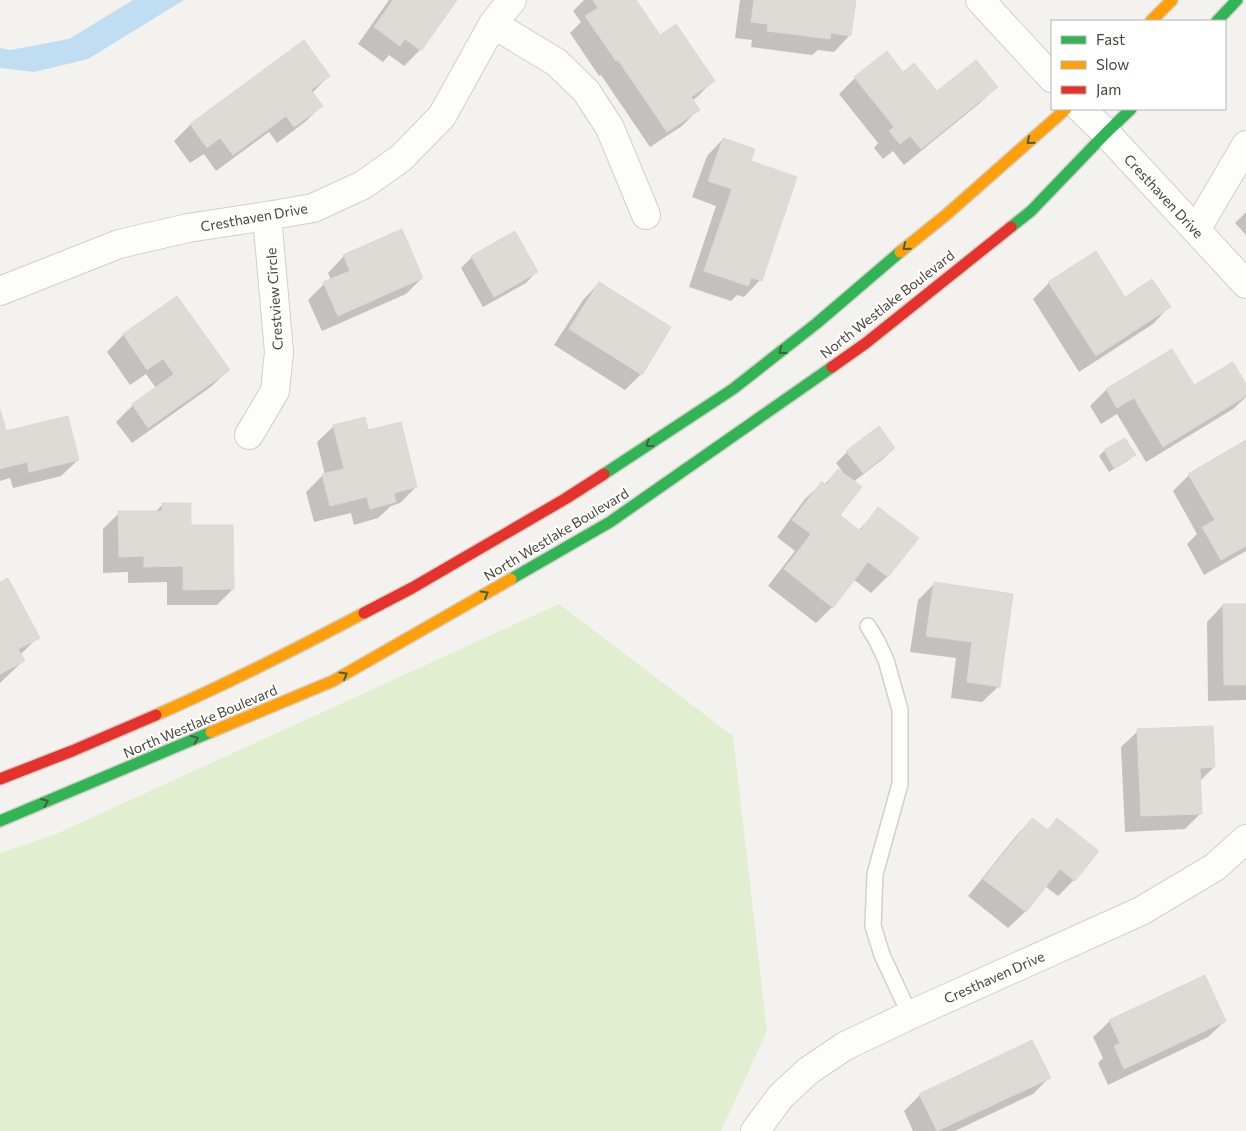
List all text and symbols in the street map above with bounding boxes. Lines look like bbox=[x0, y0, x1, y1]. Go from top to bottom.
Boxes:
legend bbox=[1051, 20, 1226, 110]
text: Fast bbox=[1096, 30, 1125, 48]
text: Slow bbox=[1096, 55, 1129, 73]
text: Jam bbox=[1096, 80, 1121, 98]
one-way arrow bbox=[1026, 135, 1035, 144]
street label: Cresthaven Drive bbox=[1121, 151, 1207, 241]
street label: Cresthaven Drive bbox=[199, 199, 309, 235]
one-way arrow bbox=[903, 241, 912, 250]
street label: North Westlake Boulevard bbox=[816, 246, 958, 362]
street label: Crestview Circle bbox=[262, 247, 286, 351]
one-way arrow bbox=[779, 345, 788, 353]
one-way arrow bbox=[645, 438, 654, 447]
street label: North Westlake Boulevard bbox=[481, 484, 631, 584]
one-way arrow bbox=[479, 590, 488, 600]
one-way arrow bbox=[338, 671, 347, 681]
street label: North Westlake Boulevard bbox=[120, 681, 280, 761]
one-way arrow bbox=[190, 735, 199, 746]
one-way arrow bbox=[40, 798, 49, 809]
street label: Cresthaven Drive bbox=[941, 947, 1047, 1007]

